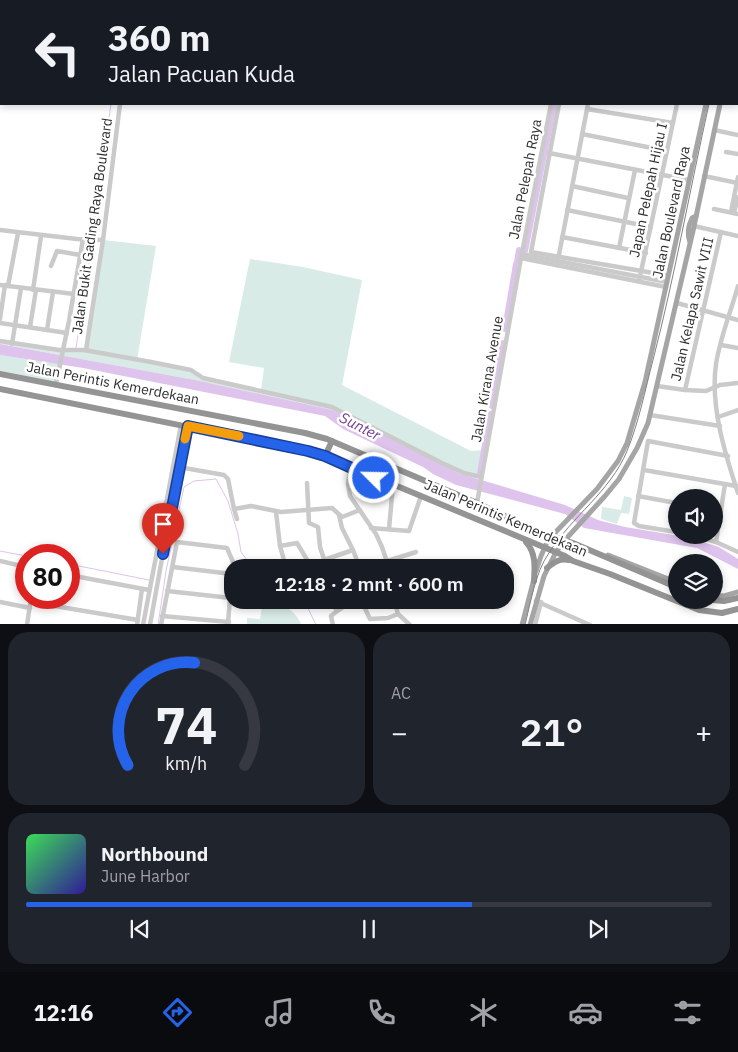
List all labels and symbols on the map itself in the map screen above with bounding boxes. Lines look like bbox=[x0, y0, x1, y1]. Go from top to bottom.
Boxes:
street label: Jalan Bukit Gading Raya Boulevard bbox=[68, 117, 116, 335]
street label: Jalan Pelepah Raya bbox=[505, 117, 546, 241]
street label: Japan Pelepah Hijau I bbox=[625, 121, 671, 259]
street label: Jalan Boulevard Raya bbox=[648, 144, 694, 280]
street label: Jalan Kelapa Sawit VIII bbox=[667, 235, 717, 383]
street label: Jalan Kirana Avenue bbox=[467, 314, 507, 443]
street label: Jalan Perintis Kemerdekaan bbox=[25, 357, 201, 409]
water label: Sunter bbox=[336, 408, 384, 445]
position arrow bbox=[347, 451, 399, 503]
street label: Jalan Perintis Kemerdekaan bbox=[422, 475, 590, 561]
pin bbox=[142, 503, 184, 554]
speed limit sign: 80 bbox=[15, 544, 80, 609]

